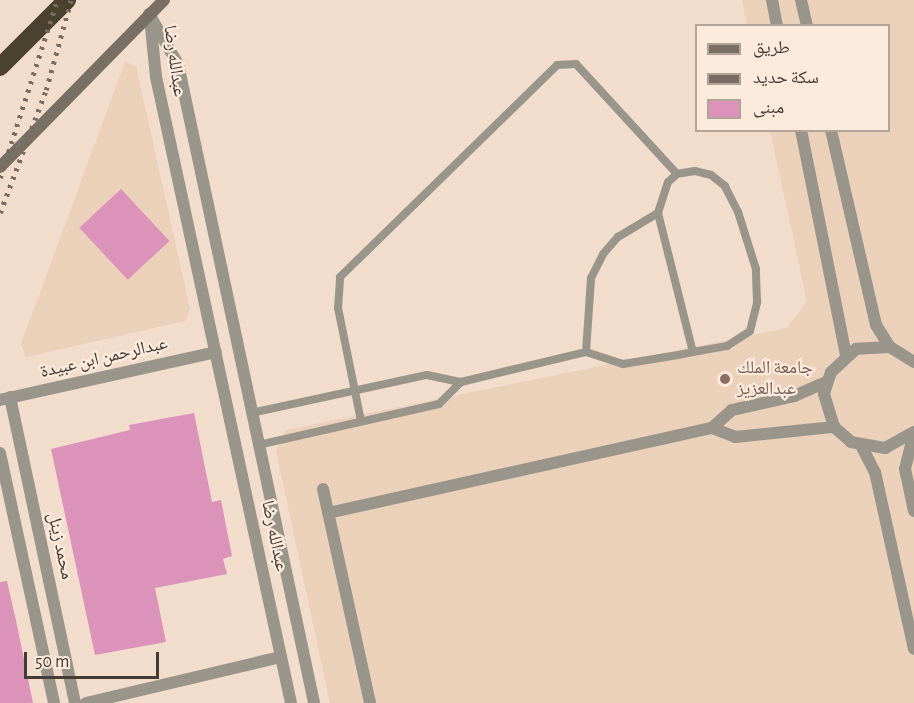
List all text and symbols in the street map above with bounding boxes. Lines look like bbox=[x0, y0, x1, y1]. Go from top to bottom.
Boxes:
street label: عبدالله رضا bbox=[158, 24, 190, 98]
legend bbox=[695, 24, 890, 132]
text: طريق bbox=[753, 39, 790, 57]
text: سكة حديد bbox=[753, 69, 819, 87]
text: مبنى bbox=[753, 99, 784, 117]
street label: عبدالرحمن ابن عبيدة bbox=[38, 333, 170, 383]
place label: جامعة الملك عبدالعزيز bbox=[737, 358, 813, 400]
marker: جامعة الملك عبدالعزيز bbox=[718, 372, 732, 386]
street label: عبدالله رضا bbox=[256, 498, 292, 574]
street label: محمد زينل bbox=[42, 510, 78, 582]
scale bar bbox=[27, 640, 162, 678]
text: 50 m bbox=[35, 653, 69, 671]

